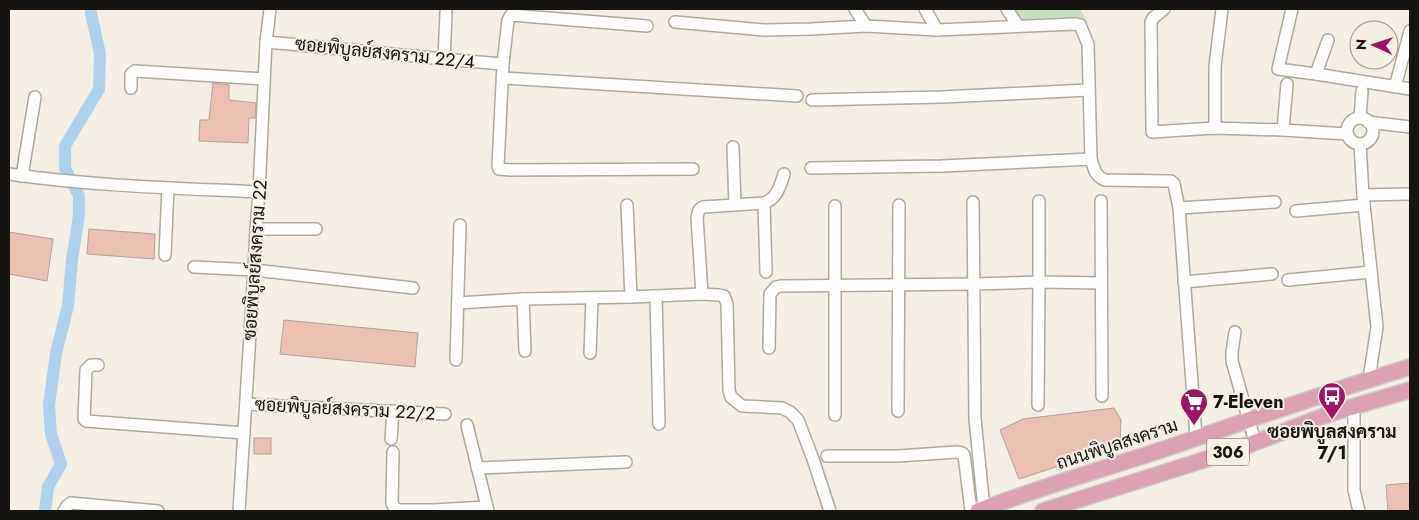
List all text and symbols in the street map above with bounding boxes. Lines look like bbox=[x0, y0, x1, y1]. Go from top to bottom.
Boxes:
north arrow bbox=[1349, 20, 1399, 70]
street label: ซอยพิบูลย์สงคราม 22/4 bbox=[294, 31, 476, 75]
text: N bbox=[1351, 38, 1371, 50]
street label: ซอยพิบูลย์สงคราม 22 bbox=[236, 179, 274, 341]
bus stop icon: ซอยพิบูลสงคราม 7/1 bbox=[1317, 381, 1347, 420]
supermarket icon: 7-Eleven bbox=[1179, 387, 1209, 426]
place label: 7-Eleven bbox=[1213, 389, 1284, 415]
street label: ซอยพิบูลย์สงคราม 22/2 bbox=[254, 391, 436, 427]
street label: ถนนพิบูลสงคราม bbox=[1053, 412, 1181, 476]
place label: ซอยพิบูลสงคราม 7/1 bbox=[1267, 419, 1397, 466]
road number: 306 bbox=[1207, 438, 1249, 466]

